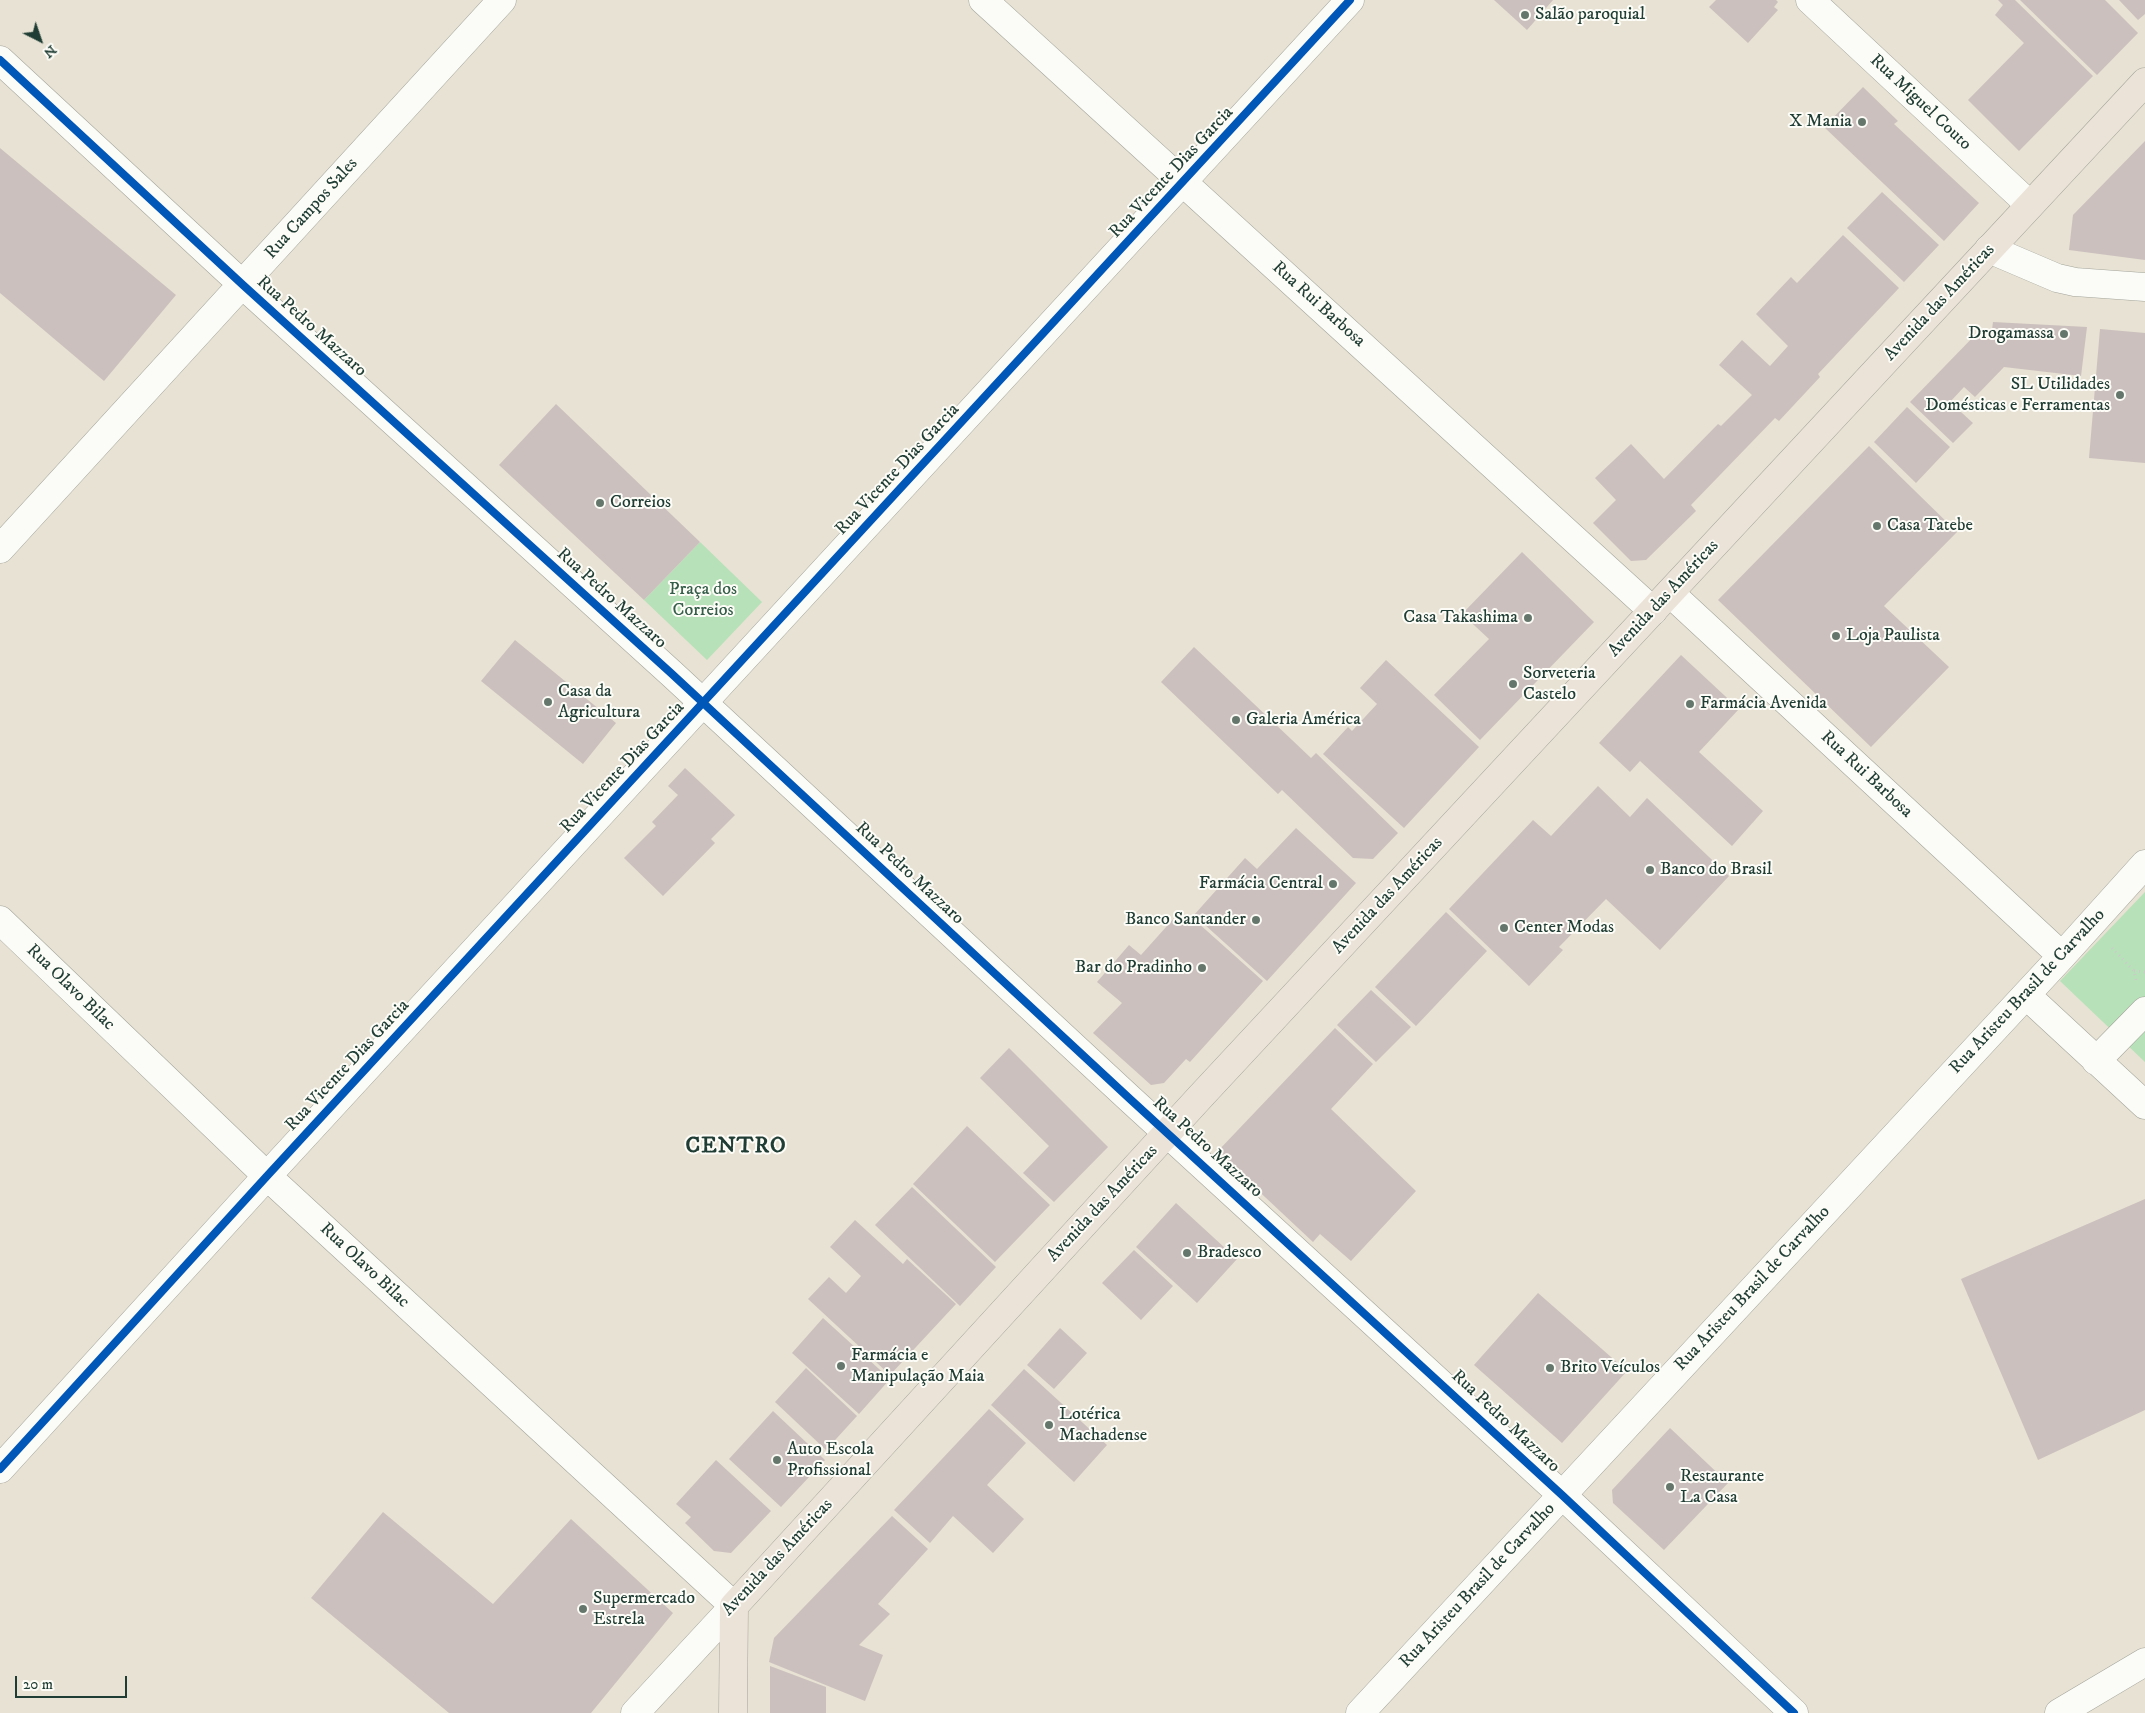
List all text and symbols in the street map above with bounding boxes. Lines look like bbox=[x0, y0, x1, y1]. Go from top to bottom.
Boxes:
place label: Salão paroquial bbox=[1535, 4, 1645, 26]
marker: Salão paroquial bbox=[1519, 9, 1531, 21]
north arrow bbox=[15, 15, 65, 65]
text: N bbox=[40, 41, 60, 62]
street label: Rua Miguel Couto bbox=[1865, 50, 1975, 156]
street label: Rua Vicente Dias Garcia bbox=[1105, 103, 1239, 243]
place label: X Mania bbox=[1789, 111, 1852, 133]
marker: X Mania bbox=[1856, 116, 1868, 128]
street label: Rua Campos Sales bbox=[261, 154, 363, 264]
street label: Avenida das Américas bbox=[1880, 240, 2000, 366]
street label: Rua Rui Barbosa bbox=[1267, 258, 1369, 352]
street label: Rua Pedro Mazzaro bbox=[251, 272, 371, 382]
place label: Drogamassa bbox=[1968, 323, 2054, 345]
marker: Drogamassa bbox=[2058, 328, 2070, 340]
place label: SL Utilidades Domésticas e Ferramentas bbox=[1925, 374, 2110, 416]
marker: SL Utilidades Domésticas e Ferramentas bbox=[2114, 389, 2126, 401]
street label: Rua Vicente Dias Garcia bbox=[831, 400, 965, 540]
place label: Correios bbox=[610, 492, 671, 514]
marker: Correios bbox=[594, 497, 606, 509]
place label: Casa Tatebe bbox=[1887, 515, 1973, 537]
marker: Casa Tatebe bbox=[1871, 520, 1883, 532]
street label: Avenida das Américas bbox=[1604, 536, 1724, 662]
street label: Rua Pedro Mazzaro bbox=[551, 544, 671, 654]
park label: Praça dos Correios bbox=[669, 579, 737, 622]
place label: Casa Takashima bbox=[1403, 607, 1518, 629]
marker: Casa Takashima bbox=[1522, 612, 1534, 624]
place label: Loja Paulista bbox=[1846, 625, 1940, 647]
marker: Loja Paulista bbox=[1830, 630, 1842, 642]
place label: Sorveteria Castelo bbox=[1523, 663, 1596, 706]
marker: Sorveteria Castelo bbox=[1507, 678, 1519, 690]
place label: Casa da Agricultura bbox=[558, 681, 640, 724]
place label: Farmácia Avenida bbox=[1700, 693, 1827, 715]
marker: Casa da Agricultura bbox=[542, 696, 554, 708]
street label: Rua Vicente Dias Garcia bbox=[556, 698, 690, 838]
marker: Farmácia Avenida bbox=[1684, 698, 1696, 710]
place label: Galeria América bbox=[1246, 709, 1361, 731]
marker: Galeria América bbox=[1230, 714, 1242, 726]
street label: Rua Rui Barbosa bbox=[1816, 727, 1916, 823]
street label: Rua Pedro Mazzaro bbox=[850, 818, 968, 930]
street label: Avenida das Américas bbox=[1328, 833, 1448, 959]
place label: Banco do Brasil bbox=[1660, 859, 1772, 881]
marker: Banco do Brasil bbox=[1644, 864, 1656, 876]
place label: Farmácia Central bbox=[1199, 873, 1323, 895]
marker: Farmácia Central bbox=[1327, 878, 1339, 890]
street label: Rua Aristeu Brasil de Carvalho bbox=[1946, 905, 2110, 1079]
place label: Banco Santander bbox=[1125, 909, 1246, 931]
marker: Banco Santander bbox=[1250, 914, 1262, 926]
place label: Center Modas bbox=[1514, 917, 1614, 939]
marker: Center Modas bbox=[1498, 922, 1510, 934]
street label: Rua Olavo Bilac bbox=[21, 940, 119, 1036]
place label: Bar do Pradinho bbox=[1075, 957, 1192, 979]
marker: Bar do Pradinho bbox=[1196, 962, 1208, 974]
street label: Rua Vicente Dias Garcia bbox=[281, 996, 415, 1136]
street label: Rua Pedro Mazzaro bbox=[1147, 1093, 1267, 1203]
district label: CENTRO bbox=[685, 1134, 787, 1160]
street label: Avenida das Américas bbox=[1043, 1141, 1163, 1267]
street label: Rua Aristeu Brasil de Carvalho bbox=[1671, 1202, 1835, 1376]
street label: Rua Olavo Bilac bbox=[315, 1219, 413, 1313]
place label: Bradesco bbox=[1197, 1242, 1262, 1264]
marker: Bradesco bbox=[1181, 1247, 1193, 1259]
place label: Farmácia e Manipulação Maia bbox=[851, 1345, 984, 1388]
place label: Brito Veículos bbox=[1560, 1357, 1660, 1379]
marker: Farmácia e Manipulação Maia bbox=[835, 1360, 847, 1372]
marker: Brito Veículos bbox=[1544, 1362, 1556, 1374]
street label: Rua Pedro Mazzaro bbox=[1446, 1366, 1564, 1478]
place label: Lotérica Machadense bbox=[1059, 1404, 1147, 1446]
marker: Lotérica Machadense bbox=[1043, 1419, 1055, 1431]
place label: Auto Escola Profissional bbox=[787, 1439, 874, 1482]
marker: Auto Escola Profissional bbox=[771, 1454, 783, 1466]
place label: Restaurante La Casa bbox=[1680, 1466, 1764, 1508]
marker: Restaurante La Casa bbox=[1664, 1481, 1676, 1493]
street label: Avenida das Américas bbox=[718, 1495, 838, 1621]
street label: Rua Aristeu Brasil de Carvalho bbox=[1396, 1499, 1560, 1673]
place label: Supermercado Estrela bbox=[593, 1588, 695, 1630]
marker: Supermercado Estrela bbox=[577, 1603, 589, 1615]
scale bar bbox=[18, 1666, 130, 1698]
text: 20 m bbox=[23, 1675, 53, 1694]

